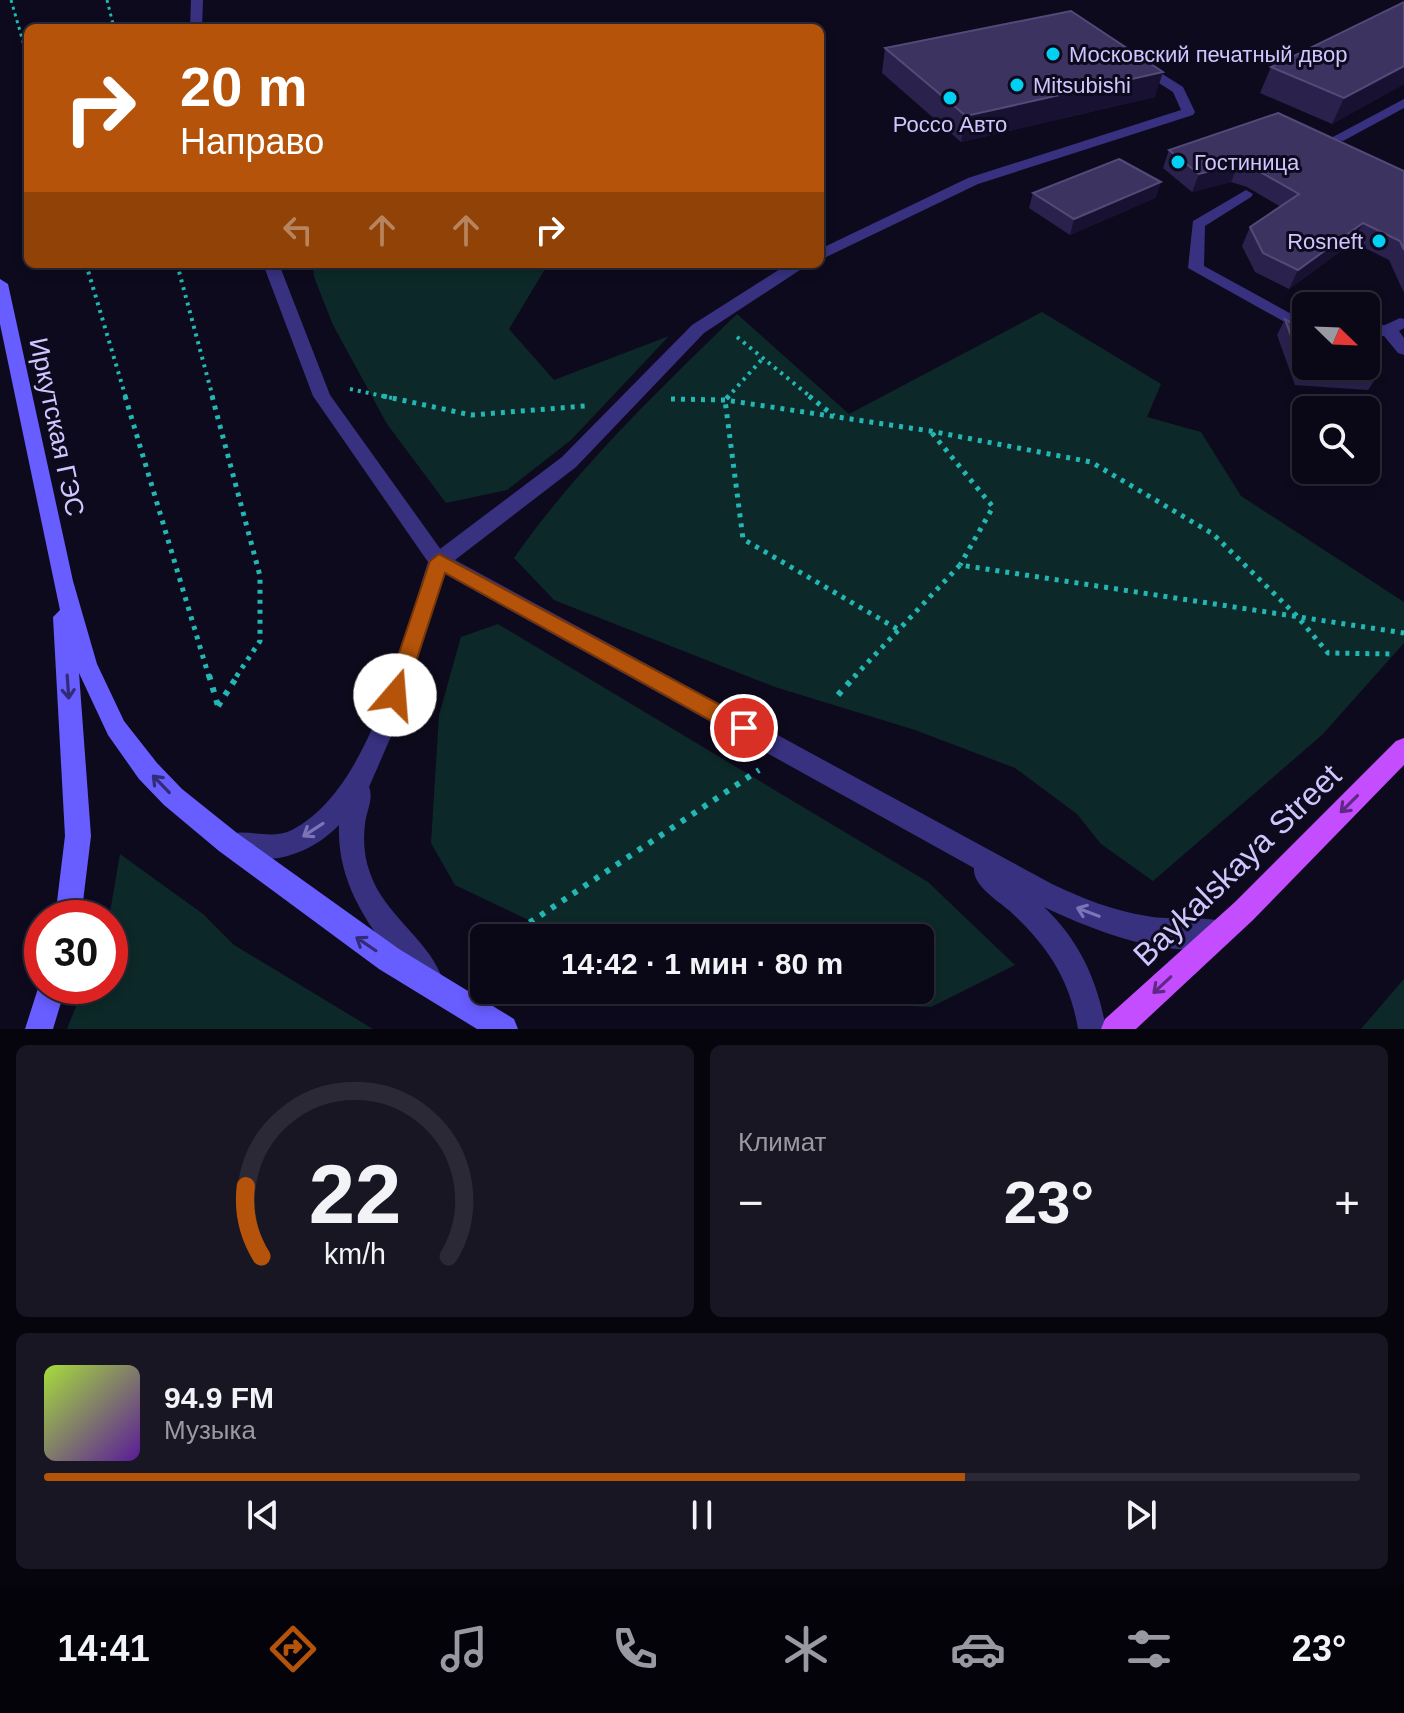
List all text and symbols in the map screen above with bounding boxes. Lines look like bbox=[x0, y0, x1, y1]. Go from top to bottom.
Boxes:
place label: Московский печатный двор bbox=[1069, 42, 1348, 67]
marker: Московский печатный двор bbox=[1044, 45, 1062, 63]
text: 20 m bbox=[180, 55, 308, 118]
icon: right bbox=[48, 56, 152, 160]
place label: Mitsubishi bbox=[1033, 73, 1131, 98]
marker: Mitsubishi bbox=[1008, 76, 1026, 94]
marker: Россо Авто bbox=[941, 89, 959, 107]
place label: Россо Авто bbox=[893, 112, 1007, 137]
text: Направо bbox=[180, 121, 324, 162]
place label: Гостиница bbox=[1194, 150, 1300, 175]
marker: Гостиница bbox=[1169, 153, 1187, 171]
icon: left bbox=[276, 208, 320, 252]
icon: ahead bbox=[360, 208, 404, 252]
icon: ahead bbox=[444, 208, 488, 252]
icon: right bbox=[528, 208, 572, 252]
place label: Rosneft bbox=[1287, 229, 1363, 254]
marker: Rosneft bbox=[1370, 232, 1388, 250]
north arrow bbox=[1292, 292, 1380, 380]
map controls bbox=[1292, 292, 1380, 484]
street label: Иркутская ГЭС bbox=[23, 335, 91, 519]
button: search bbox=[1292, 396, 1380, 484]
position arrow bbox=[353, 653, 437, 737]
one-way arrow bbox=[61, 673, 76, 700]
pin bbox=[710, 694, 778, 762]
icon: arrive bbox=[722, 706, 766, 750]
street label: Baykalskaya Street bbox=[1126, 757, 1348, 973]
one-way arrow bbox=[152, 774, 171, 794]
one-way arrow bbox=[1340, 794, 1359, 813]
one-way arrow bbox=[303, 822, 325, 839]
speed limit sign: 30 bbox=[24, 900, 128, 1004]
one-way arrow bbox=[1076, 904, 1101, 918]
one-way arrow bbox=[355, 936, 377, 952]
text: 14:42 · 1 мин · 80 m bbox=[561, 947, 843, 980]
one-way arrow bbox=[1153, 976, 1173, 994]
text: Климат bbox=[738, 1127, 827, 1157]
text: 22 bbox=[309, 1148, 401, 1241]
text: 23° bbox=[1004, 1169, 1094, 1236]
text: − bbox=[738, 1178, 764, 1227]
text: + bbox=[1334, 1178, 1360, 1227]
text: km/h bbox=[324, 1238, 386, 1270]
text: 94.9 FM bbox=[164, 1381, 274, 1414]
text: Музыка bbox=[164, 1415, 256, 1445]
icon: previous bbox=[241, 1493, 285, 1537]
icon: pause bbox=[680, 1493, 724, 1537]
icon: next bbox=[1119, 1493, 1163, 1537]
icon: directions bbox=[265, 1621, 321, 1677]
icon: music bbox=[436, 1621, 492, 1677]
icon: phone bbox=[607, 1621, 663, 1677]
icon: climate bbox=[778, 1621, 834, 1677]
icon: car bbox=[950, 1621, 1006, 1677]
icon: filters bbox=[1121, 1621, 1177, 1677]
text: 14:41 bbox=[58, 1628, 150, 1669]
text: 23° bbox=[1292, 1628, 1346, 1669]

